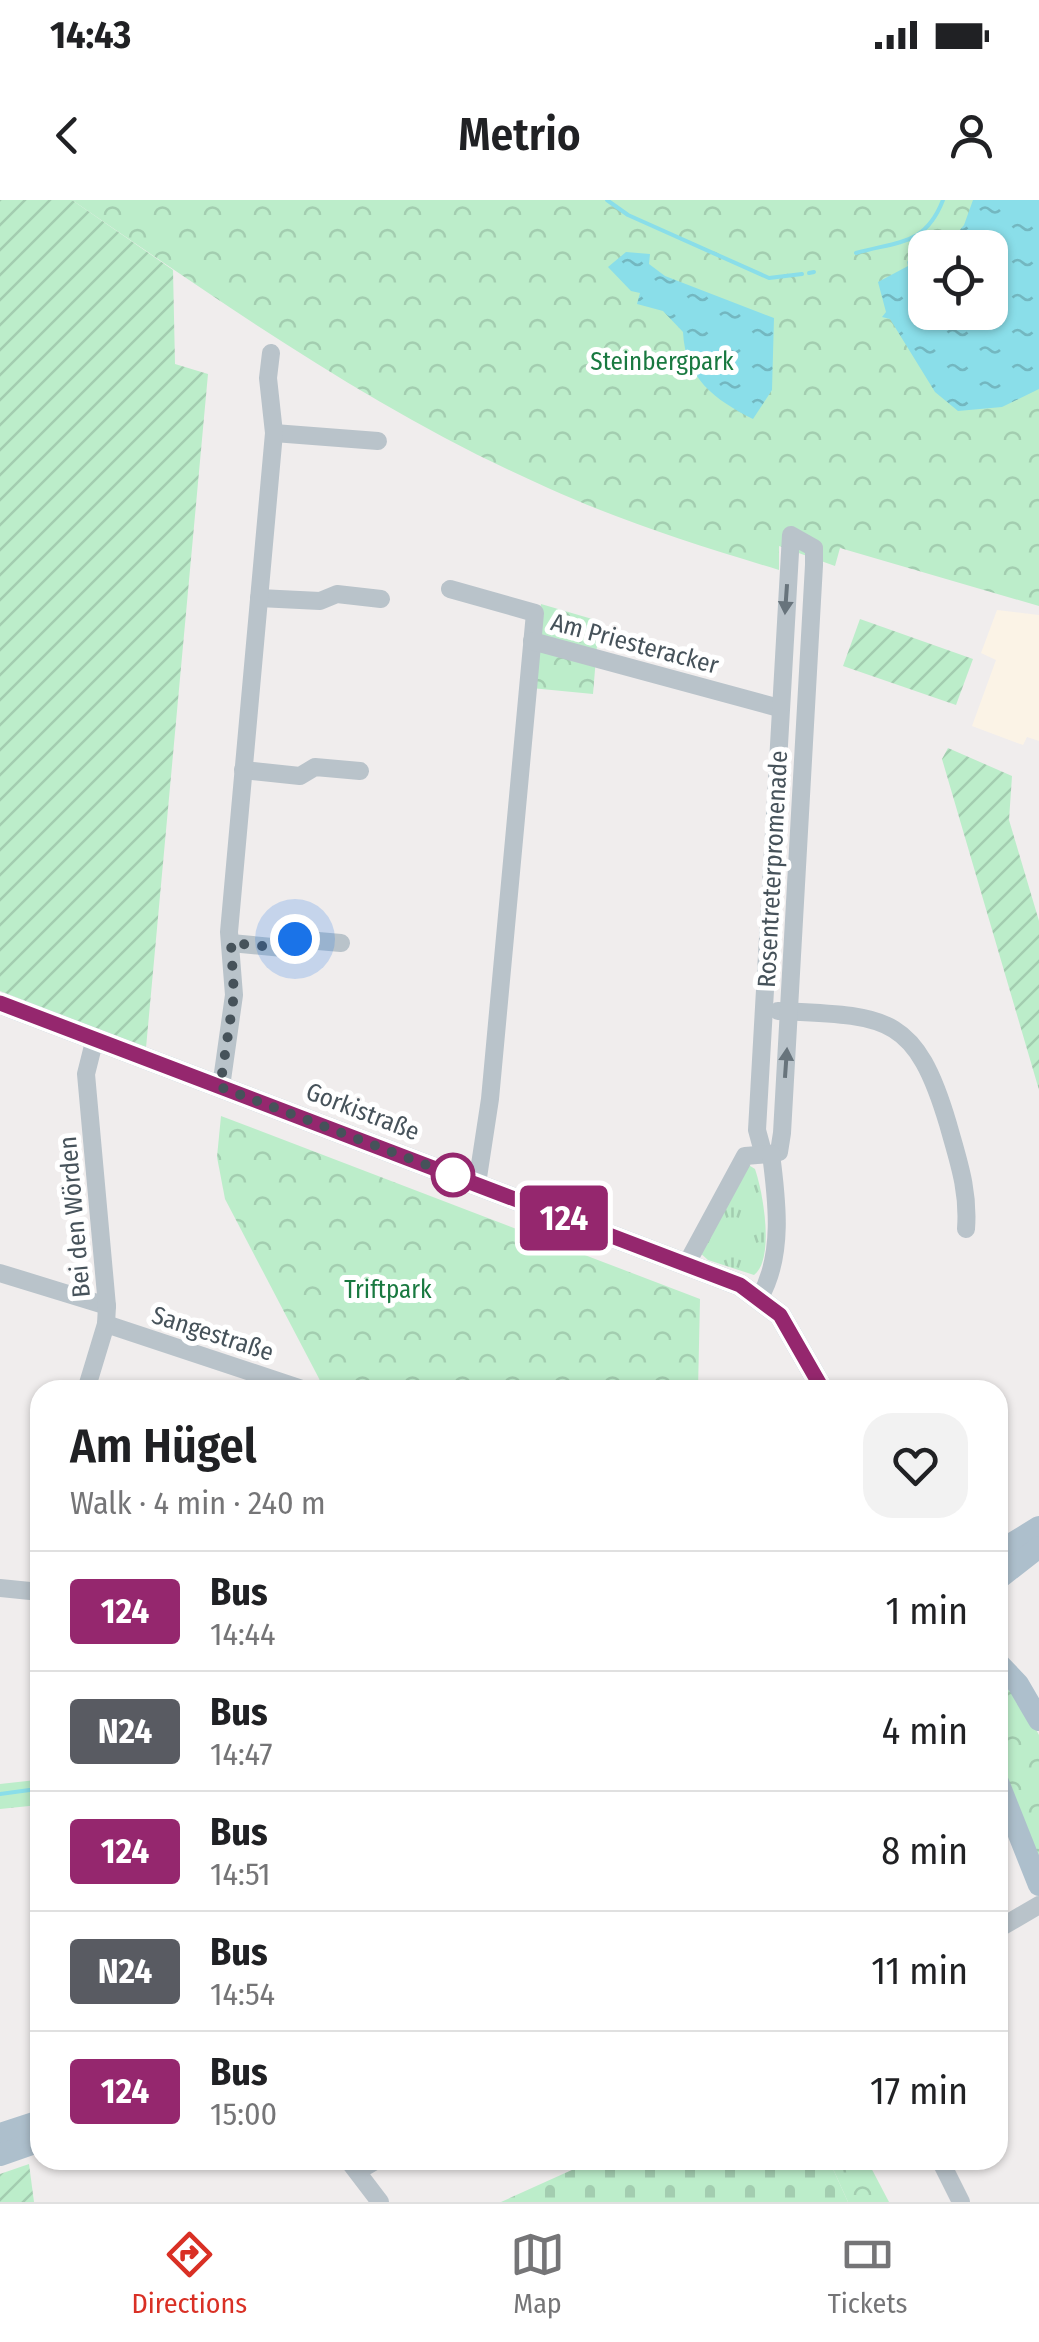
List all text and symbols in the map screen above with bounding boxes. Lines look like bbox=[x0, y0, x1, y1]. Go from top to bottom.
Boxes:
text: 14:43 bbox=[50, 12, 131, 58]
icon: back bbox=[40, 108, 95, 163]
text: Metrio bbox=[458, 108, 581, 162]
icon: person bbox=[944, 108, 999, 163]
map controls bbox=[908, 230, 1008, 330]
button: locate bbox=[908, 230, 1008, 330]
park label: Steinbergpark bbox=[590, 347, 734, 377]
one-way arrow bbox=[778, 583, 794, 615]
street label: Am Priesteracker bbox=[548, 607, 722, 681]
street label: Rosentreterpromenade bbox=[752, 750, 794, 988]
your location bbox=[270, 914, 320, 964]
one-way arrow bbox=[778, 1046, 794, 1078]
street label: Gorkistraße bbox=[302, 1077, 424, 1147]
street label: Bei den Wörden bbox=[53, 1135, 97, 1299]
unlabelled marker bbox=[432, 1154, 474, 1196]
line badge: 124 bbox=[506, 1186, 622, 1250]
text: 124 bbox=[540, 1197, 588, 1239]
park label: Triftpark bbox=[344, 1275, 432, 1305]
street label: Sangestraße bbox=[148, 1300, 277, 1368]
button: heart bbox=[863, 1413, 968, 1518]
text: Am Hügel bbox=[70, 1417, 257, 1475]
text: Walk · 4 min · 240 m bbox=[70, 1484, 326, 1522]
text: Bus bbox=[210, 1569, 268, 1615]
text: 1 min bbox=[885, 1588, 968, 1634]
text: 124 bbox=[101, 1590, 149, 1632]
text: 14:44 bbox=[210, 1615, 276, 1653]
text: Bus bbox=[210, 1689, 268, 1735]
text: 4 min bbox=[882, 1708, 968, 1754]
text: N24 bbox=[98, 1710, 152, 1752]
text: 14:47 bbox=[210, 1735, 272, 1773]
text: Bus bbox=[210, 1809, 268, 1855]
text: 8 min bbox=[881, 1828, 968, 1874]
text: 124 bbox=[101, 1830, 149, 1872]
text: 14:51 bbox=[210, 1855, 270, 1893]
text: Bus bbox=[210, 1929, 268, 1975]
text: 11 min bbox=[871, 1948, 968, 1994]
text: N24 bbox=[98, 1950, 152, 1992]
text: 14:54 bbox=[210, 1975, 275, 2013]
text: Bus bbox=[210, 2049, 268, 2095]
text: 17 min bbox=[870, 2068, 968, 2114]
text: 124 bbox=[101, 2070, 149, 2112]
text: 15:00 bbox=[210, 2095, 277, 2133]
tab: Directions bbox=[131, 2227, 247, 2320]
tab: Map bbox=[510, 2227, 565, 2320]
tab: Tickets bbox=[828, 2227, 908, 2320]

